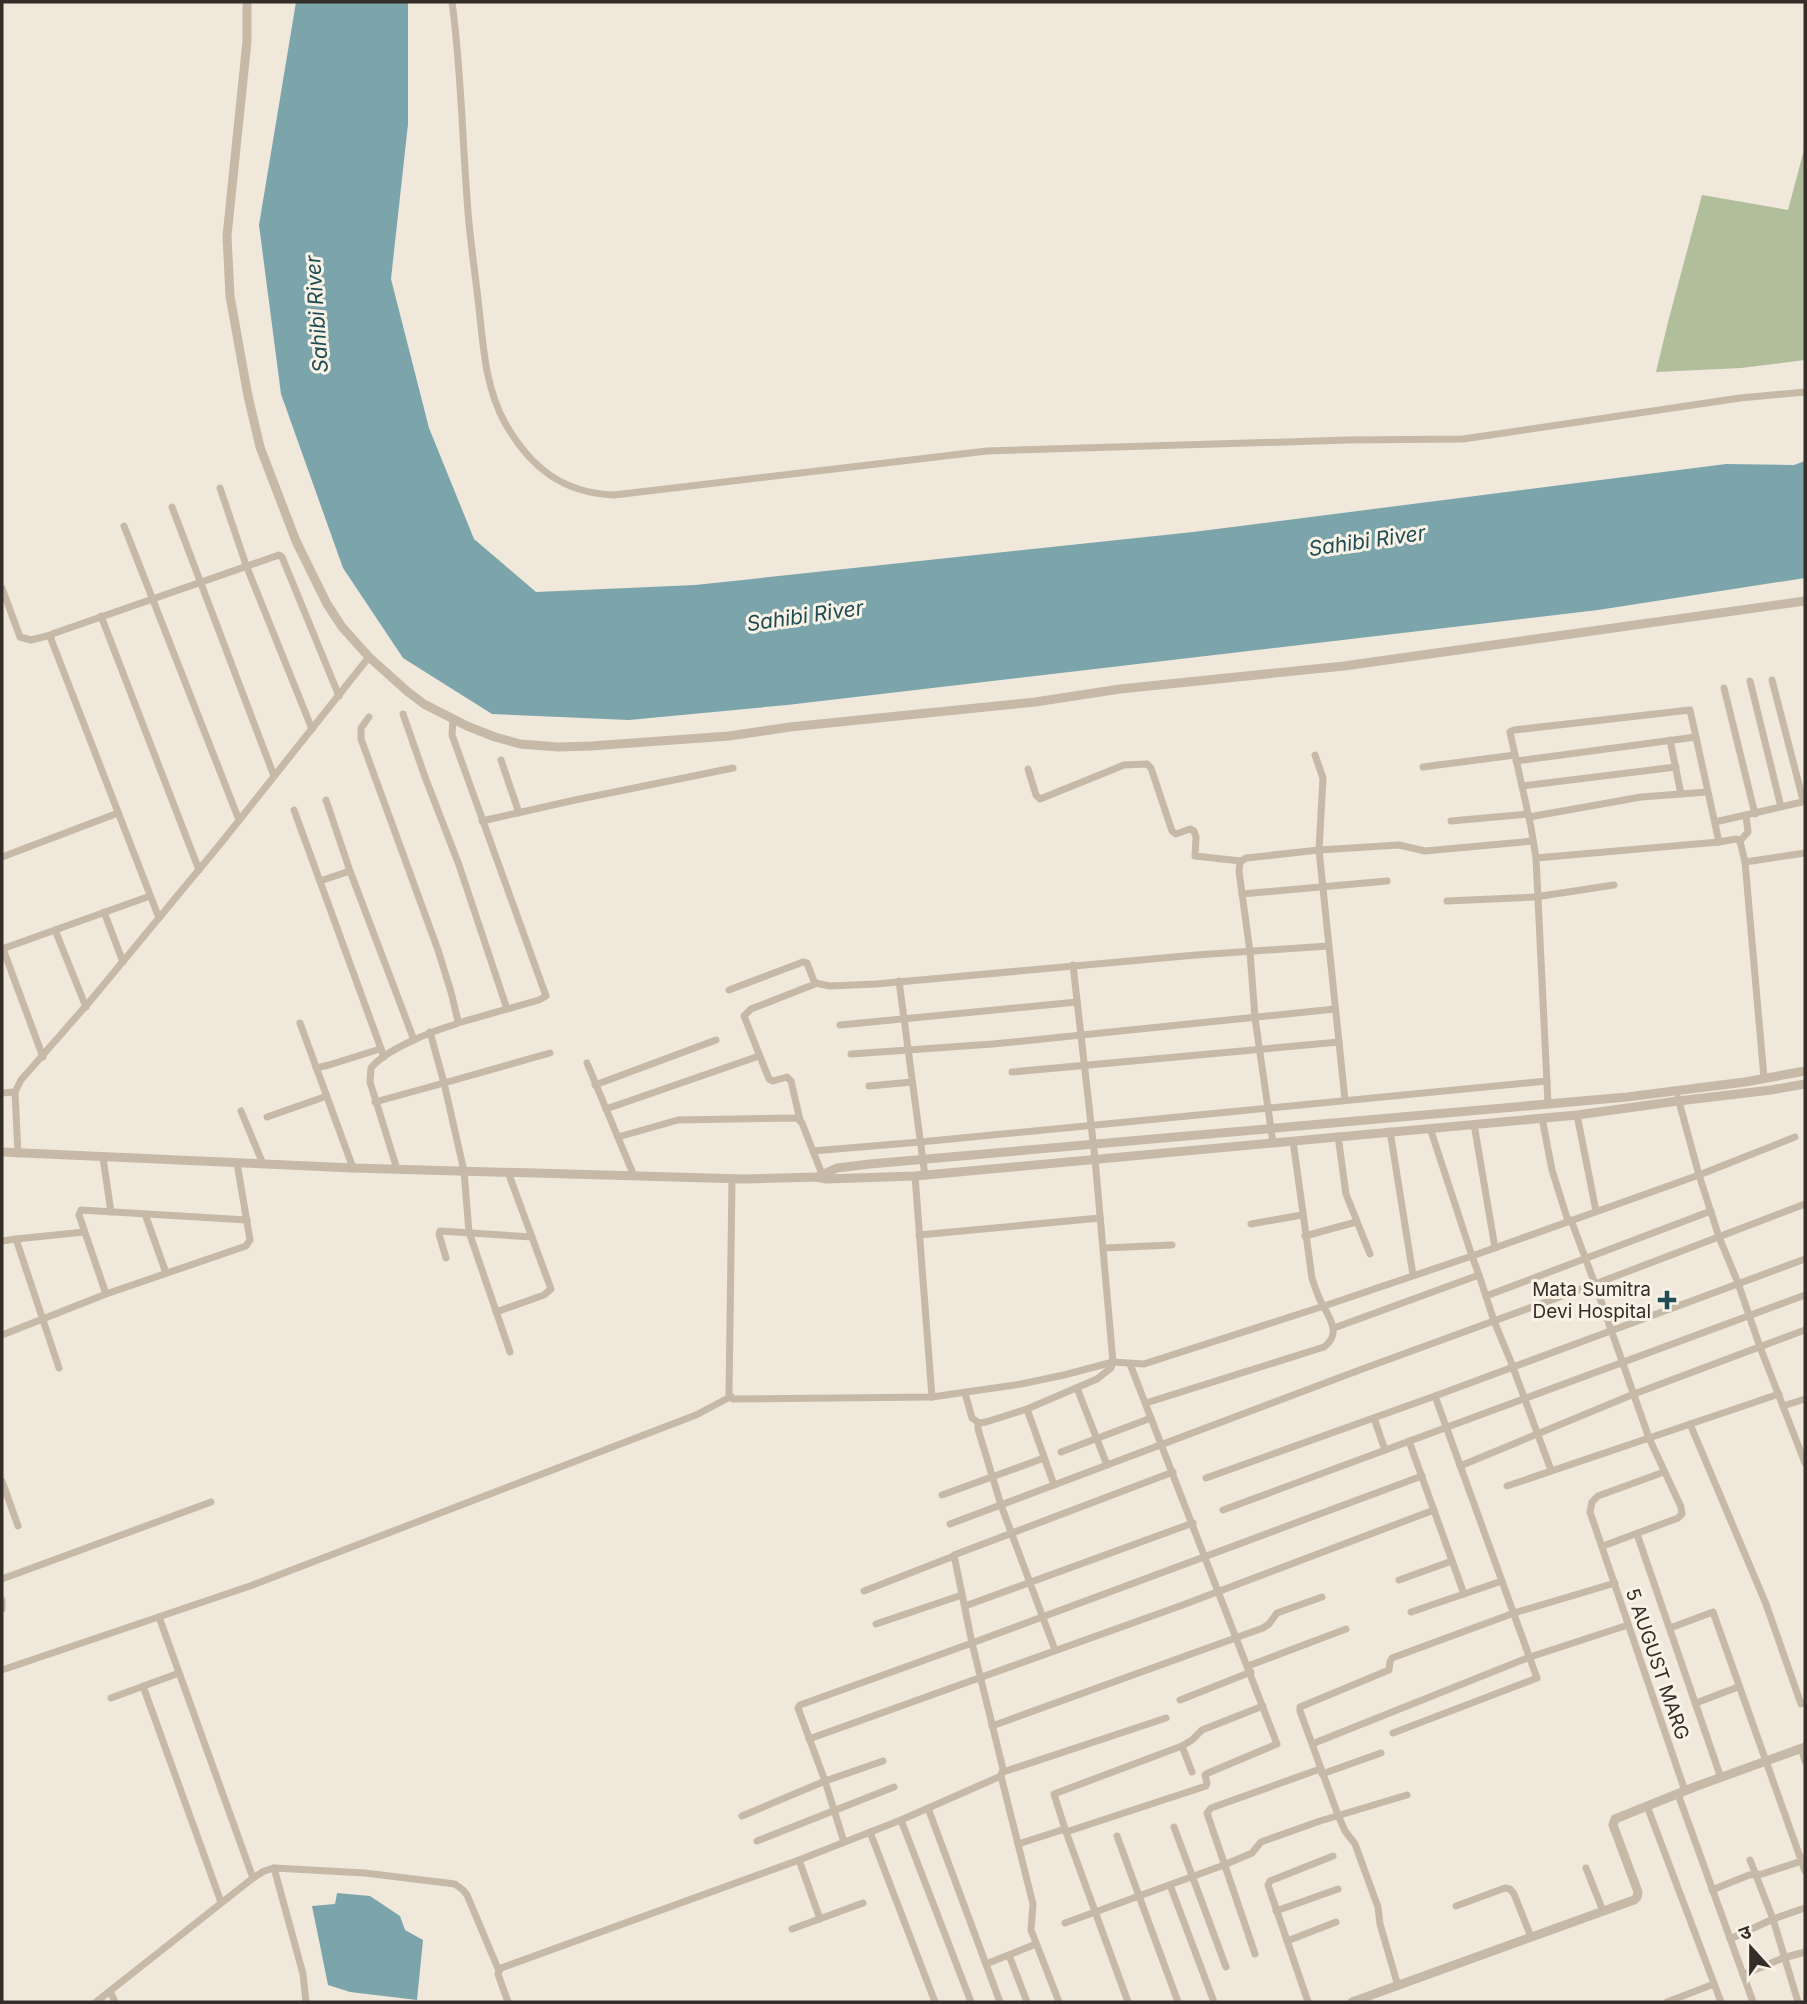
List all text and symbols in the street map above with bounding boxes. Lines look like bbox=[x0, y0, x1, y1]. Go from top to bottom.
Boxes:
water label: Sahibi River bbox=[300, 253, 333, 374]
water label: Sahibi River bbox=[1307, 520, 1428, 561]
water label: Sahibi River bbox=[745, 595, 866, 636]
place label: Mata Sumitra Devi Hospital bbox=[1532, 1278, 1651, 1323]
marker: Mata Sumitra Devi Hospital bbox=[1657, 1290, 1677, 1310]
street label: 5 AUGUST MARG bbox=[1621, 1585, 1694, 1743]
north arrow bbox=[1716, 1913, 1786, 1983]
text: उ bbox=[1736, 1920, 1755, 1945]

